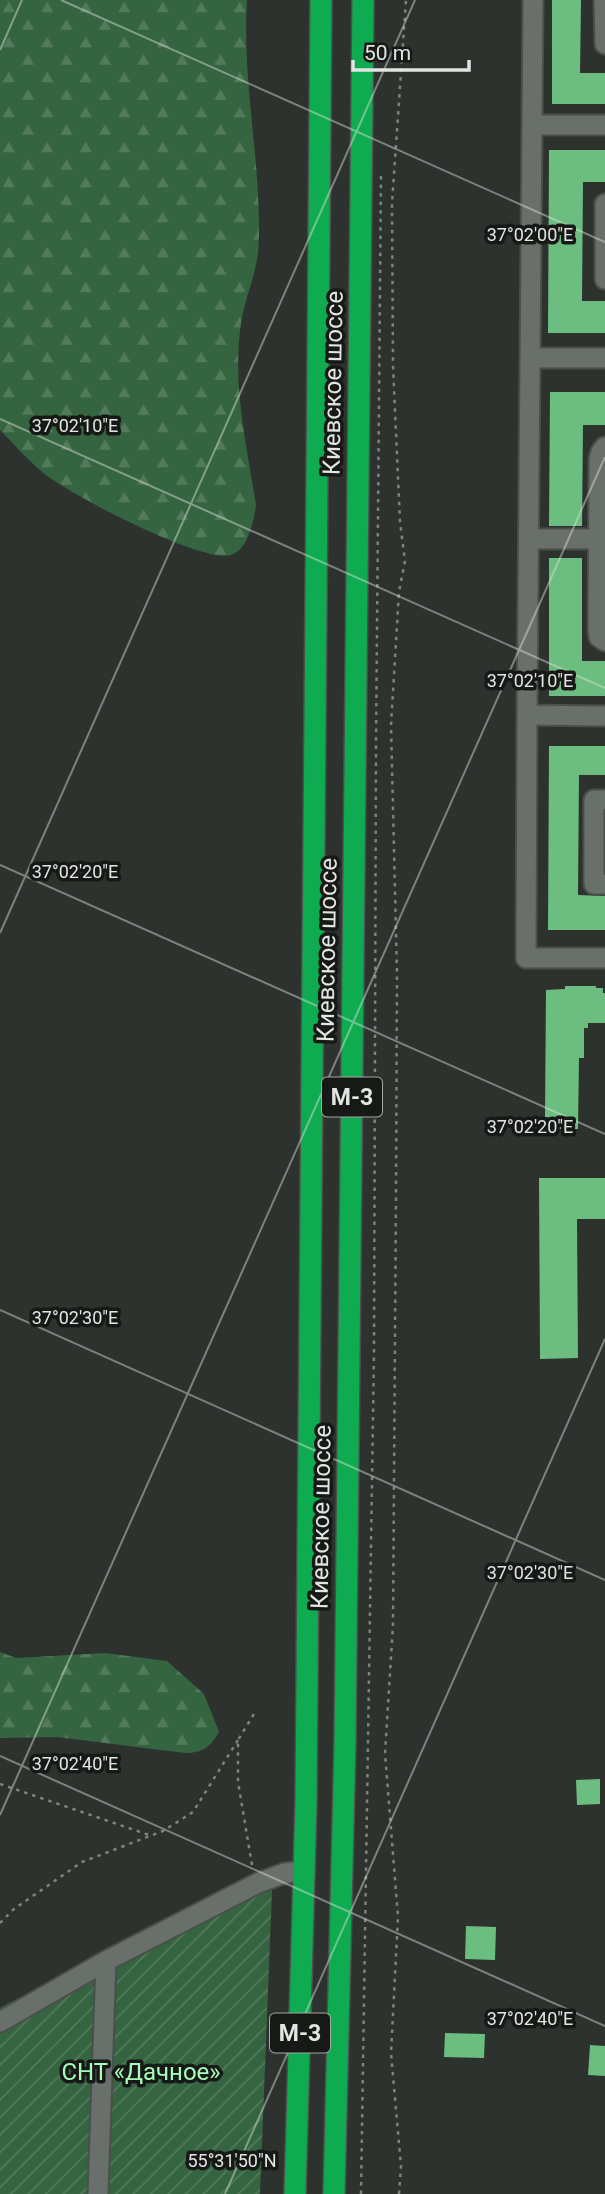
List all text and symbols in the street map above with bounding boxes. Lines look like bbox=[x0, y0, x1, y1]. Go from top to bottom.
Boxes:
scale bar bbox=[353, 28, 468, 72]
text: 50 m bbox=[364, 41, 411, 65]
text: 37°02'00"E bbox=[487, 224, 573, 245]
street label: Киевское шоссе bbox=[317, 291, 349, 475]
text: 37°02'10"E bbox=[32, 415, 118, 436]
text: 37°02'10"E bbox=[487, 670, 573, 691]
street label: Киевское шоссе bbox=[311, 858, 343, 1042]
text: 37°02'20"E bbox=[32, 861, 118, 882]
road number: М-3 bbox=[322, 1078, 382, 1116]
text: 37°02'20"E bbox=[487, 1116, 573, 1137]
text: 37°02'30"E bbox=[32, 1307, 118, 1328]
street label: Киевское шоссе bbox=[305, 1425, 337, 1609]
text: 37°02'30"E bbox=[487, 1562, 573, 1583]
text: 37°02'40"E bbox=[32, 1753, 118, 1774]
text: 37°02'40"E bbox=[487, 2008, 573, 2029]
road number: М-3 bbox=[270, 2014, 330, 2052]
park label: СНТ «Дачное» bbox=[61, 2058, 221, 2086]
text: 55°31'50"N bbox=[187, 2150, 277, 2171]

